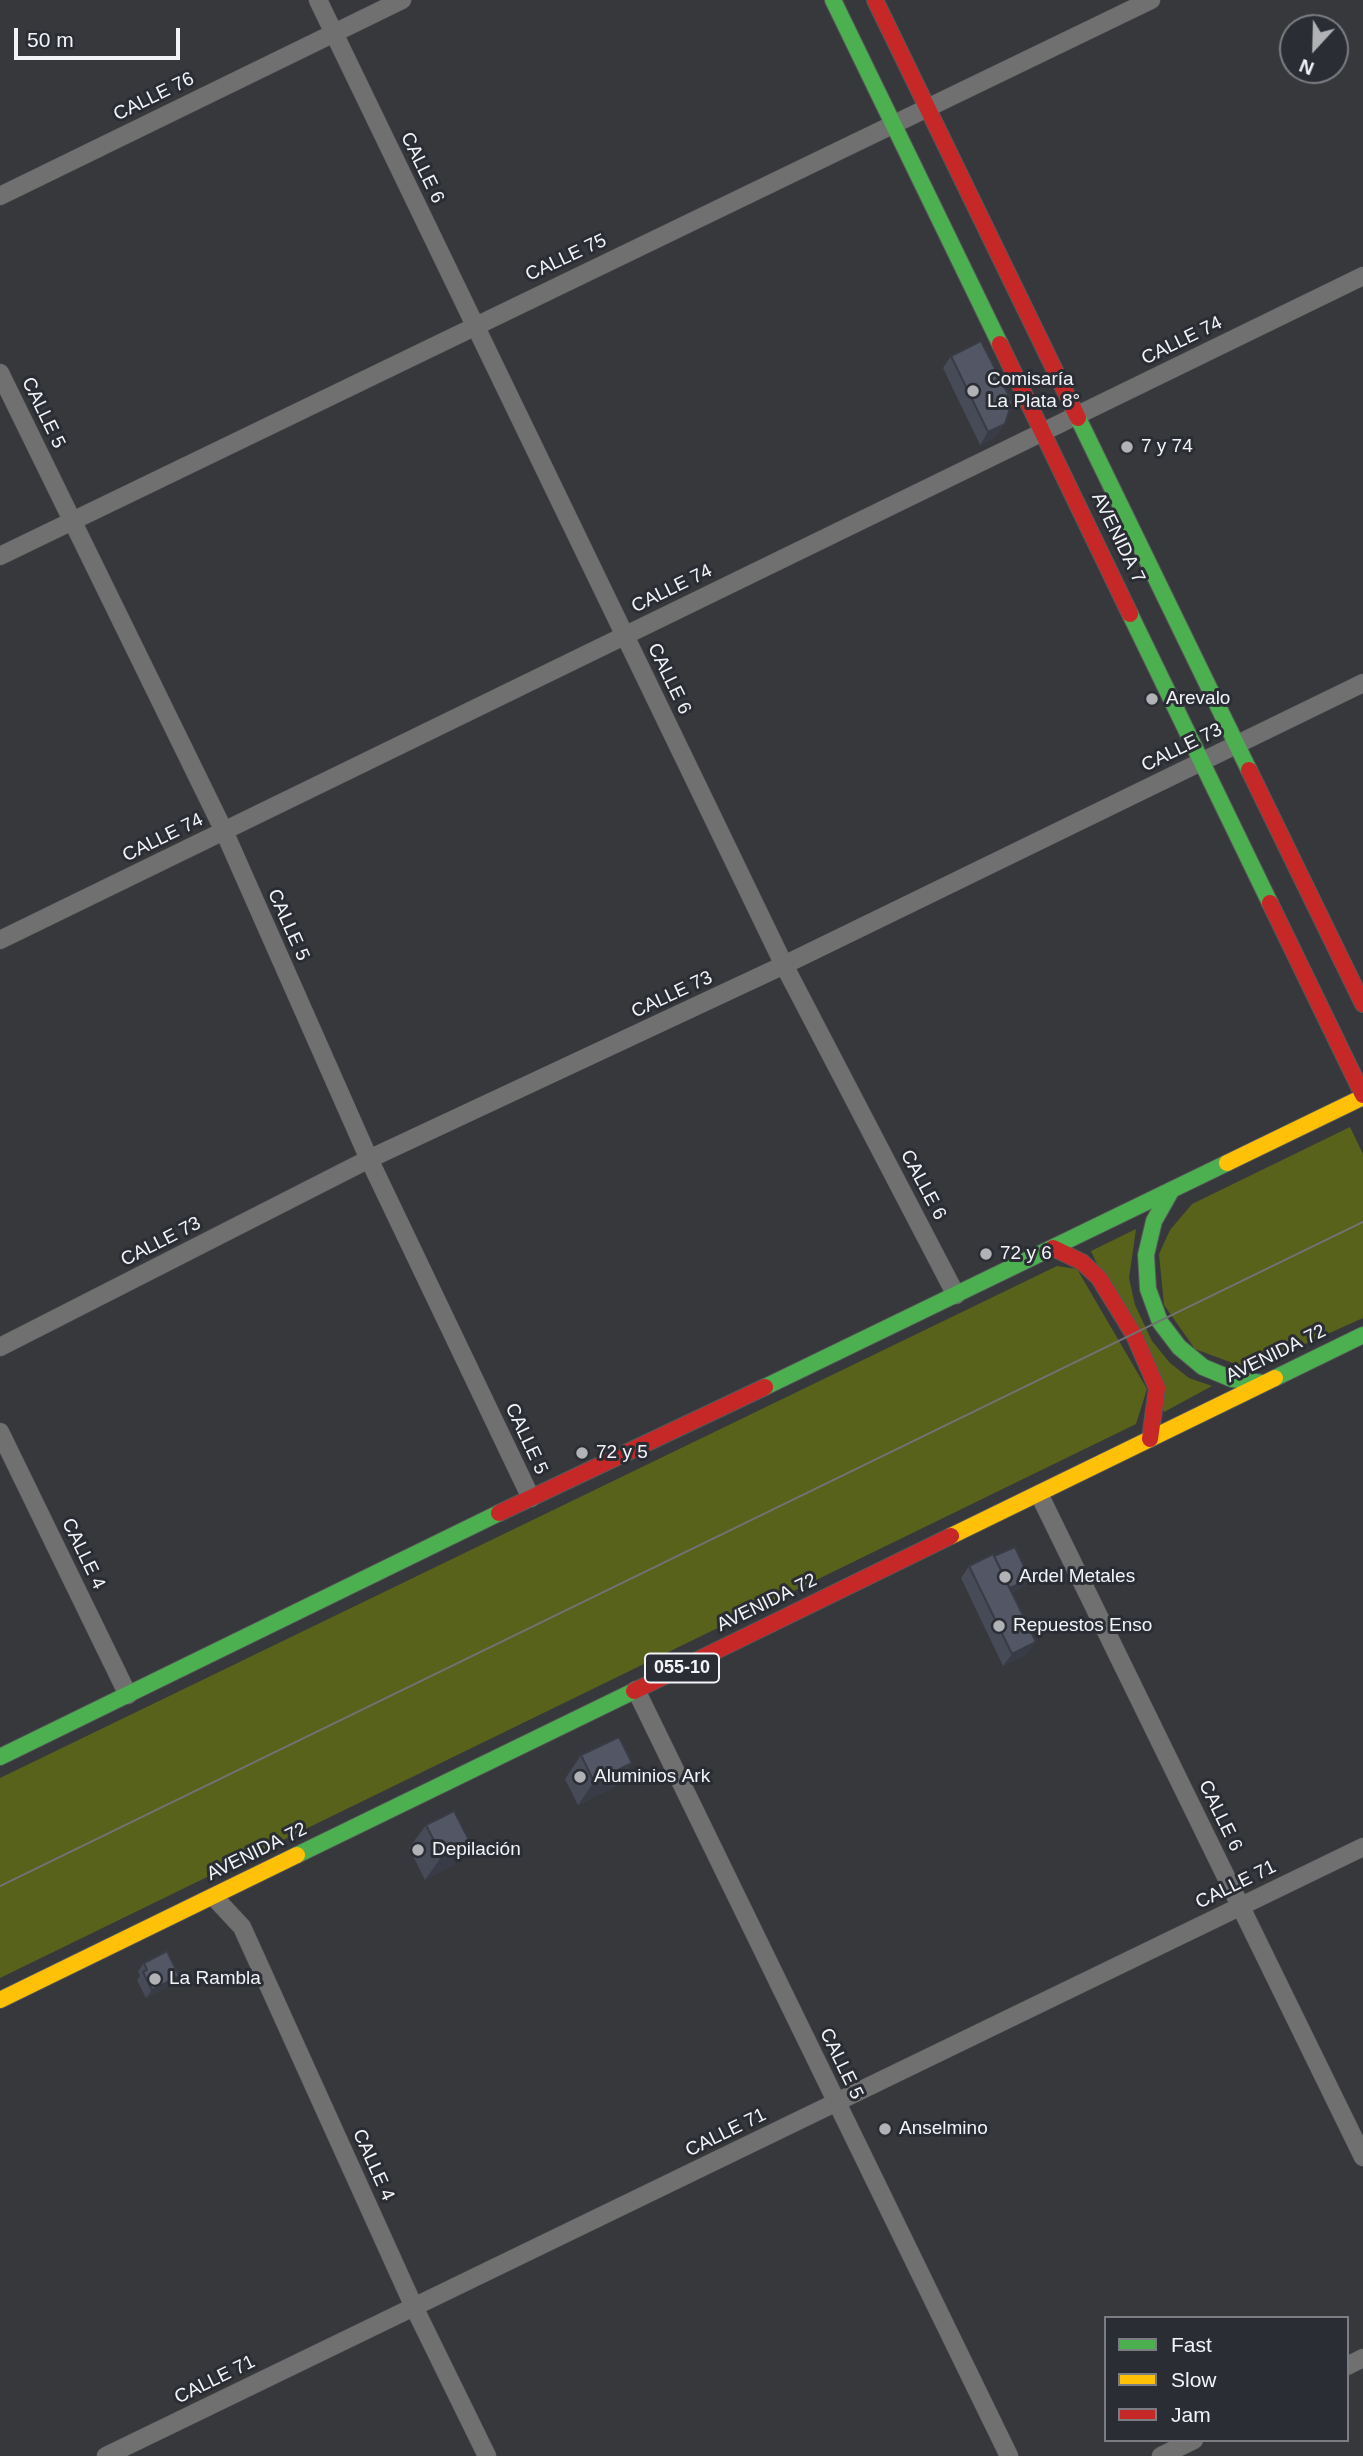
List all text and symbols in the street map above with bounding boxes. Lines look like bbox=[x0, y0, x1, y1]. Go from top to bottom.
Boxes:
scale bar bbox=[18, 14, 184, 58]
north arrow bbox=[1279, 14, 1349, 84]
text: 50 m bbox=[27, 28, 74, 51]
text: N bbox=[1296, 55, 1317, 79]
street label: CALLE 76 bbox=[110, 68, 198, 126]
street label: CALLE 6 bbox=[395, 129, 449, 207]
street label: CALLE 75 bbox=[522, 229, 610, 287]
street label: CALLE 74 bbox=[1138, 312, 1226, 370]
place label: Comisaría La Plata 8° bbox=[987, 369, 1080, 413]
street label: CALLE 5 bbox=[16, 374, 70, 452]
marker: Comisaría La Plata 8° bbox=[965, 383, 981, 399]
place label: 7 y 74 bbox=[1141, 436, 1193, 458]
marker: 7 y 74 bbox=[1119, 439, 1135, 455]
street label: AVENIDA 7 bbox=[1086, 489, 1150, 587]
street label: CALLE 74 bbox=[628, 560, 716, 618]
street label: CALLE 6 bbox=[642, 640, 696, 718]
place label: Arevalo bbox=[1166, 688, 1230, 710]
marker: Arevalo bbox=[1144, 691, 1160, 707]
street label: CALLE 73 bbox=[1138, 719, 1226, 777]
street label: CALLE 74 bbox=[119, 809, 207, 867]
street label: CALLE 5 bbox=[262, 886, 314, 964]
street label: CALLE 73 bbox=[628, 966, 716, 1024]
street label: CALLE 6 bbox=[895, 1146, 951, 1224]
street label: CALLE 73 bbox=[117, 1212, 205, 1272]
place label: 72 y 6 bbox=[1000, 1243, 1052, 1265]
marker: 72 y 6 bbox=[978, 1246, 994, 1262]
street label: AVENIDA 72 bbox=[1222, 1320, 1330, 1388]
street label: CALLE 5 bbox=[500, 1400, 552, 1478]
place label: 72 y 5 bbox=[596, 1442, 648, 1464]
marker: 72 y 5 bbox=[574, 1445, 590, 1461]
street label: CALLE 4 bbox=[56, 1515, 110, 1593]
place label: Ardel Metales bbox=[1019, 1566, 1135, 1588]
street label: AVENIDA 72 bbox=[713, 1569, 821, 1637]
marker: Ardel Metales bbox=[997, 1569, 1013, 1585]
place label: Repuestos Enso bbox=[1013, 1615, 1152, 1637]
marker: Repuestos Enso bbox=[991, 1618, 1007, 1634]
road number: 055-10 bbox=[645, 1653, 719, 1682]
place label: Aluminios Ark bbox=[594, 1766, 710, 1788]
marker: Aluminios Ark bbox=[572, 1769, 588, 1785]
street label: CALLE 6 bbox=[1193, 1777, 1247, 1855]
street label: AVENIDA 72 bbox=[203, 1818, 311, 1886]
place label: Depilación bbox=[432, 1839, 521, 1861]
marker: Depilación bbox=[410, 1842, 426, 1858]
street label: CALLE 71 bbox=[1192, 1856, 1280, 1914]
place label: La Rambla bbox=[169, 1968, 261, 1990]
marker: La Rambla bbox=[147, 1971, 163, 1987]
street label: CALLE 5 bbox=[814, 2025, 868, 2103]
street label: CALLE 71 bbox=[682, 2104, 770, 2162]
place label: Anselmino bbox=[899, 2118, 988, 2140]
marker: Anselmino bbox=[877, 2121, 893, 2137]
street label: CALLE 4 bbox=[347, 2126, 399, 2204]
legend bbox=[1104, 2316, 1349, 2442]
text: Fast bbox=[1171, 2333, 1212, 2356]
street label: CALLE 71 bbox=[171, 2351, 259, 2409]
text: Slow bbox=[1171, 2368, 1217, 2391]
text: Jam bbox=[1171, 2403, 1211, 2426]

